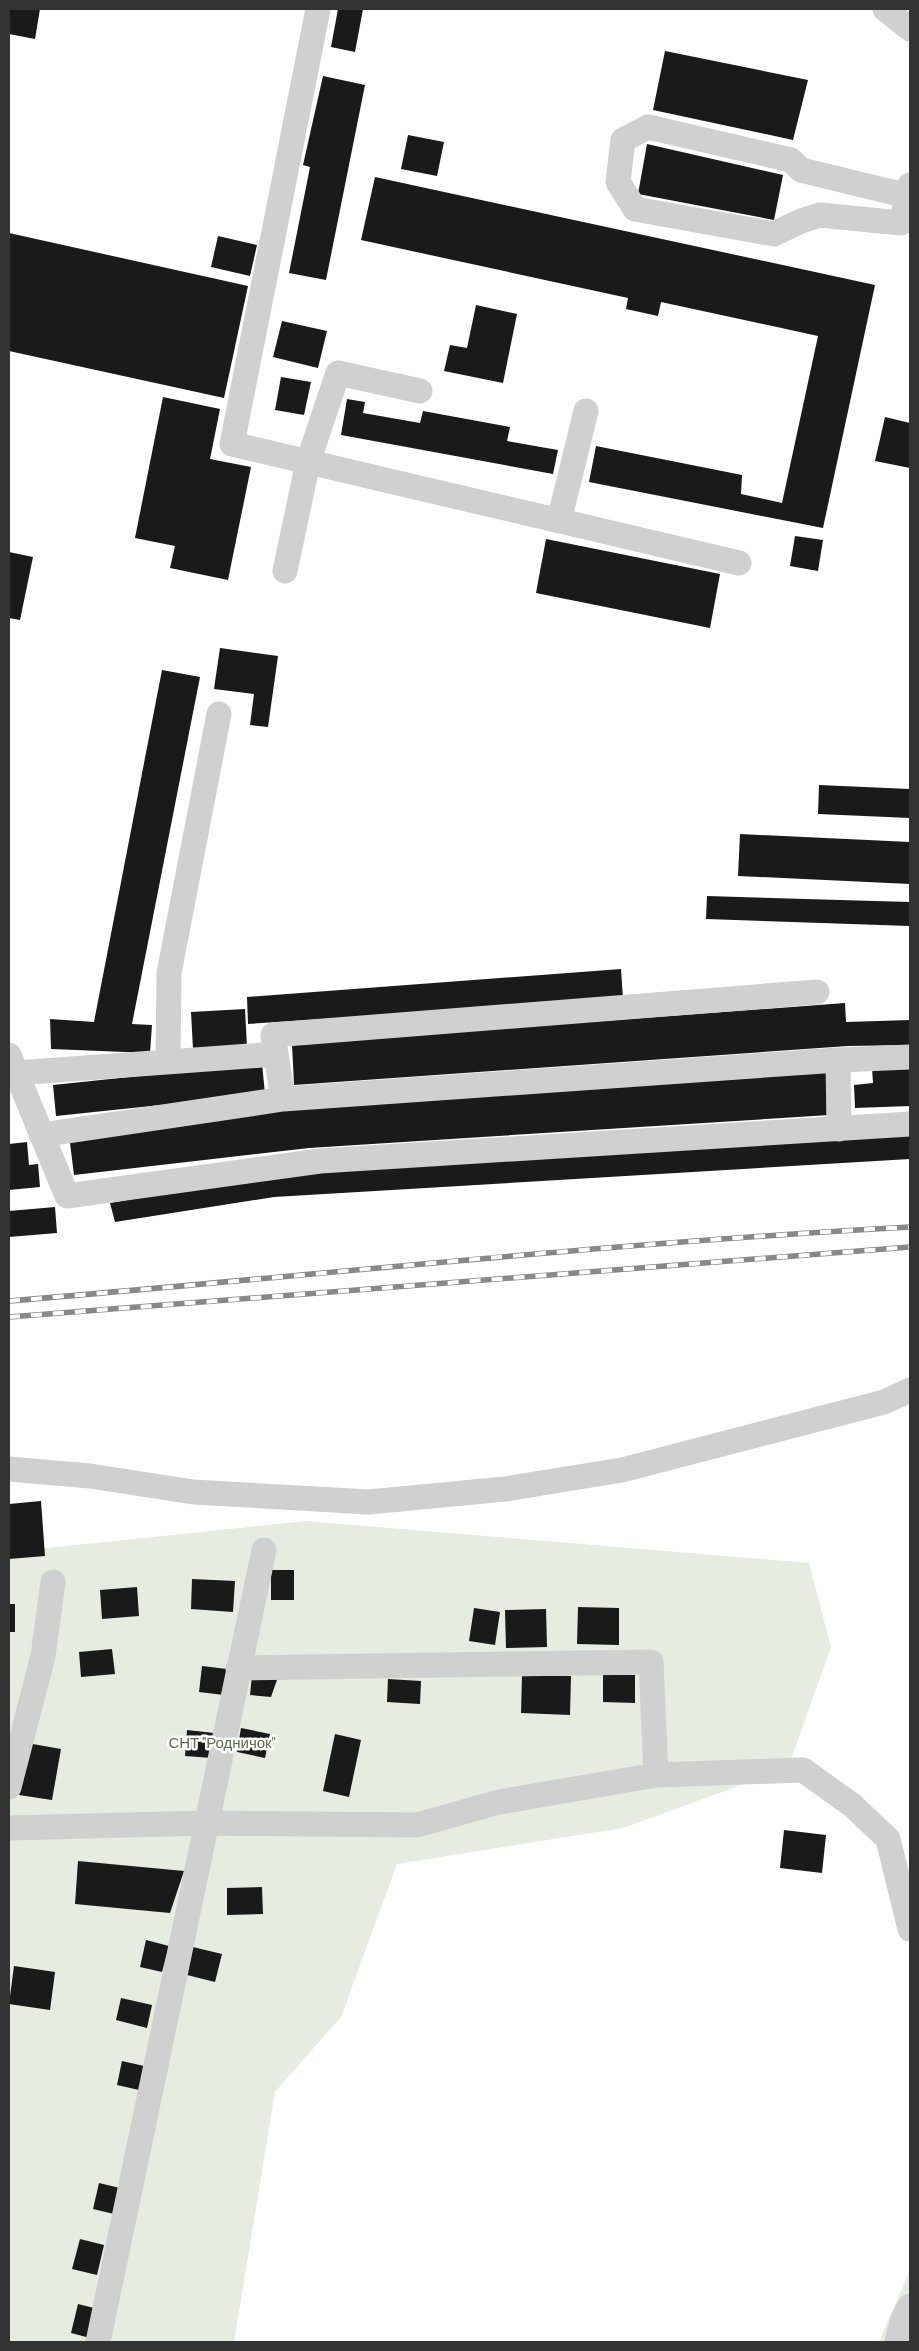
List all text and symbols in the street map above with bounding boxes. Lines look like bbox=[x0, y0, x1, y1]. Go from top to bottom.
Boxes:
park label: СНТ "Родничок" bbox=[168, 1733, 276, 1751]

